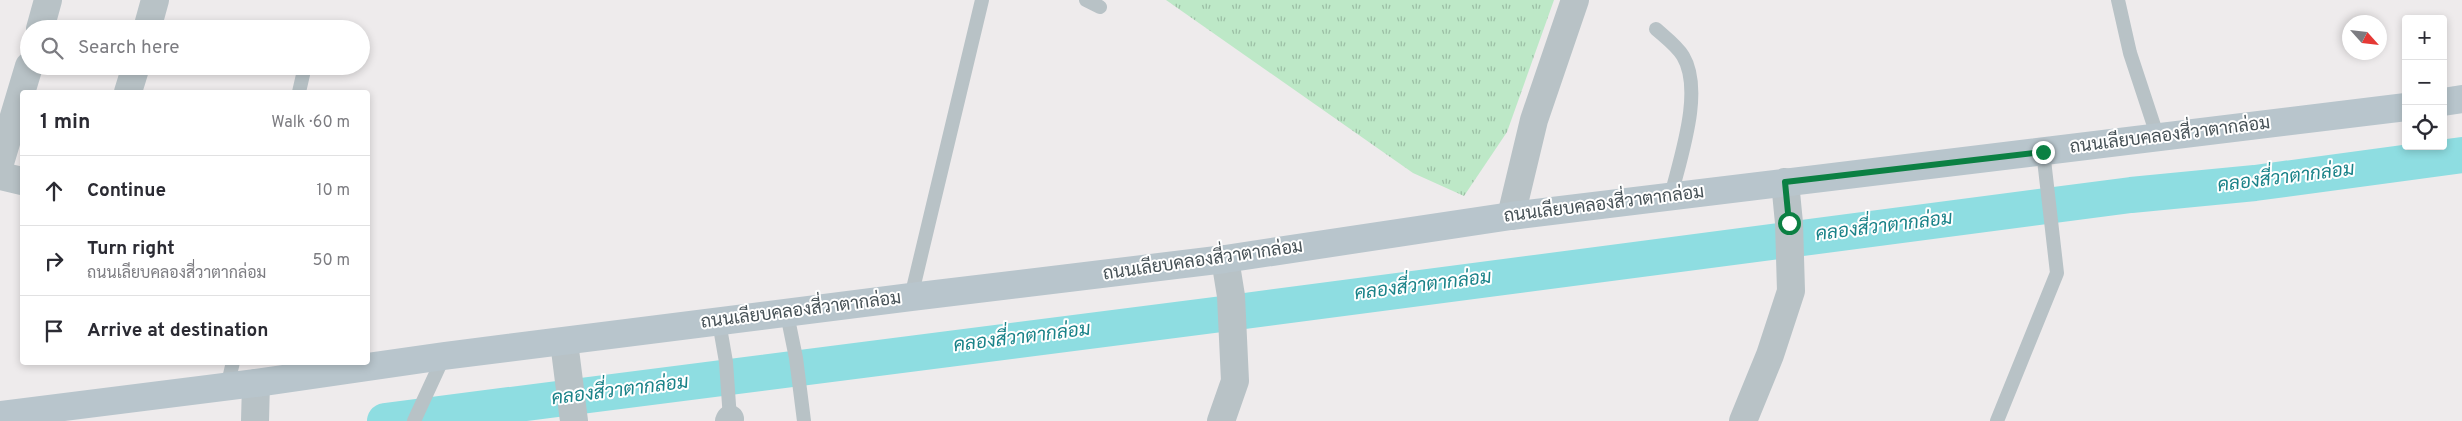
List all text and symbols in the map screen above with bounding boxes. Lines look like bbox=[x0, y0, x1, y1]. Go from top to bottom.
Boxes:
north arrow bbox=[2342, 15, 2387, 60]
map controls bbox=[2402, 15, 2447, 150]
button: + bbox=[2402, 15, 2447, 60]
search box bbox=[20, 20, 370, 75]
icon: search bbox=[38, 34, 66, 62]
text: Search here bbox=[78, 36, 180, 60]
button: − bbox=[2402, 60, 2447, 105]
button: locate bbox=[2402, 105, 2447, 150]
street label: ถนนเลียบคลองสี่วาตากล่อม bbox=[2068, 106, 2272, 160]
text: 1 min bbox=[40, 109, 90, 136]
text: Walk · 60 m bbox=[271, 113, 350, 133]
route end bbox=[2032, 141, 2055, 164]
water label: คลองสี่วาตากล่อม bbox=[2215, 151, 2356, 198]
street label: ถนนเลียบคลองสี่วาตากล่อม bbox=[1502, 175, 1706, 229]
icon: ahead bbox=[40, 177, 68, 205]
text: Continue bbox=[87, 179, 166, 203]
text: 10 m bbox=[316, 181, 350, 201]
water label: คลองสี่วาตากล่อม bbox=[1813, 200, 1954, 247]
route start bbox=[1778, 212, 1801, 235]
street label: ถนนเลียบคลองสี่วาตากล่อม bbox=[1101, 230, 1305, 286]
text: Turn right bbox=[87, 237, 175, 261]
icon: right bbox=[40, 247, 68, 275]
text: 50 m bbox=[313, 251, 350, 271]
water label: คลองสี่วาตากล่อม bbox=[1352, 259, 1493, 306]
text: ถนนเลียบคลองสี่วาตากล่อม bbox=[87, 264, 266, 284]
street label: ถนนเลียบคลองสี่วาตากล่อม bbox=[699, 281, 903, 335]
water label: คลองสี่วาตากล่อม bbox=[951, 311, 1092, 358]
icon: arrive bbox=[40, 317, 68, 345]
text: Arrive at destination bbox=[87, 319, 268, 343]
water label: คลองสี่วาตากล่อม bbox=[549, 364, 690, 411]

